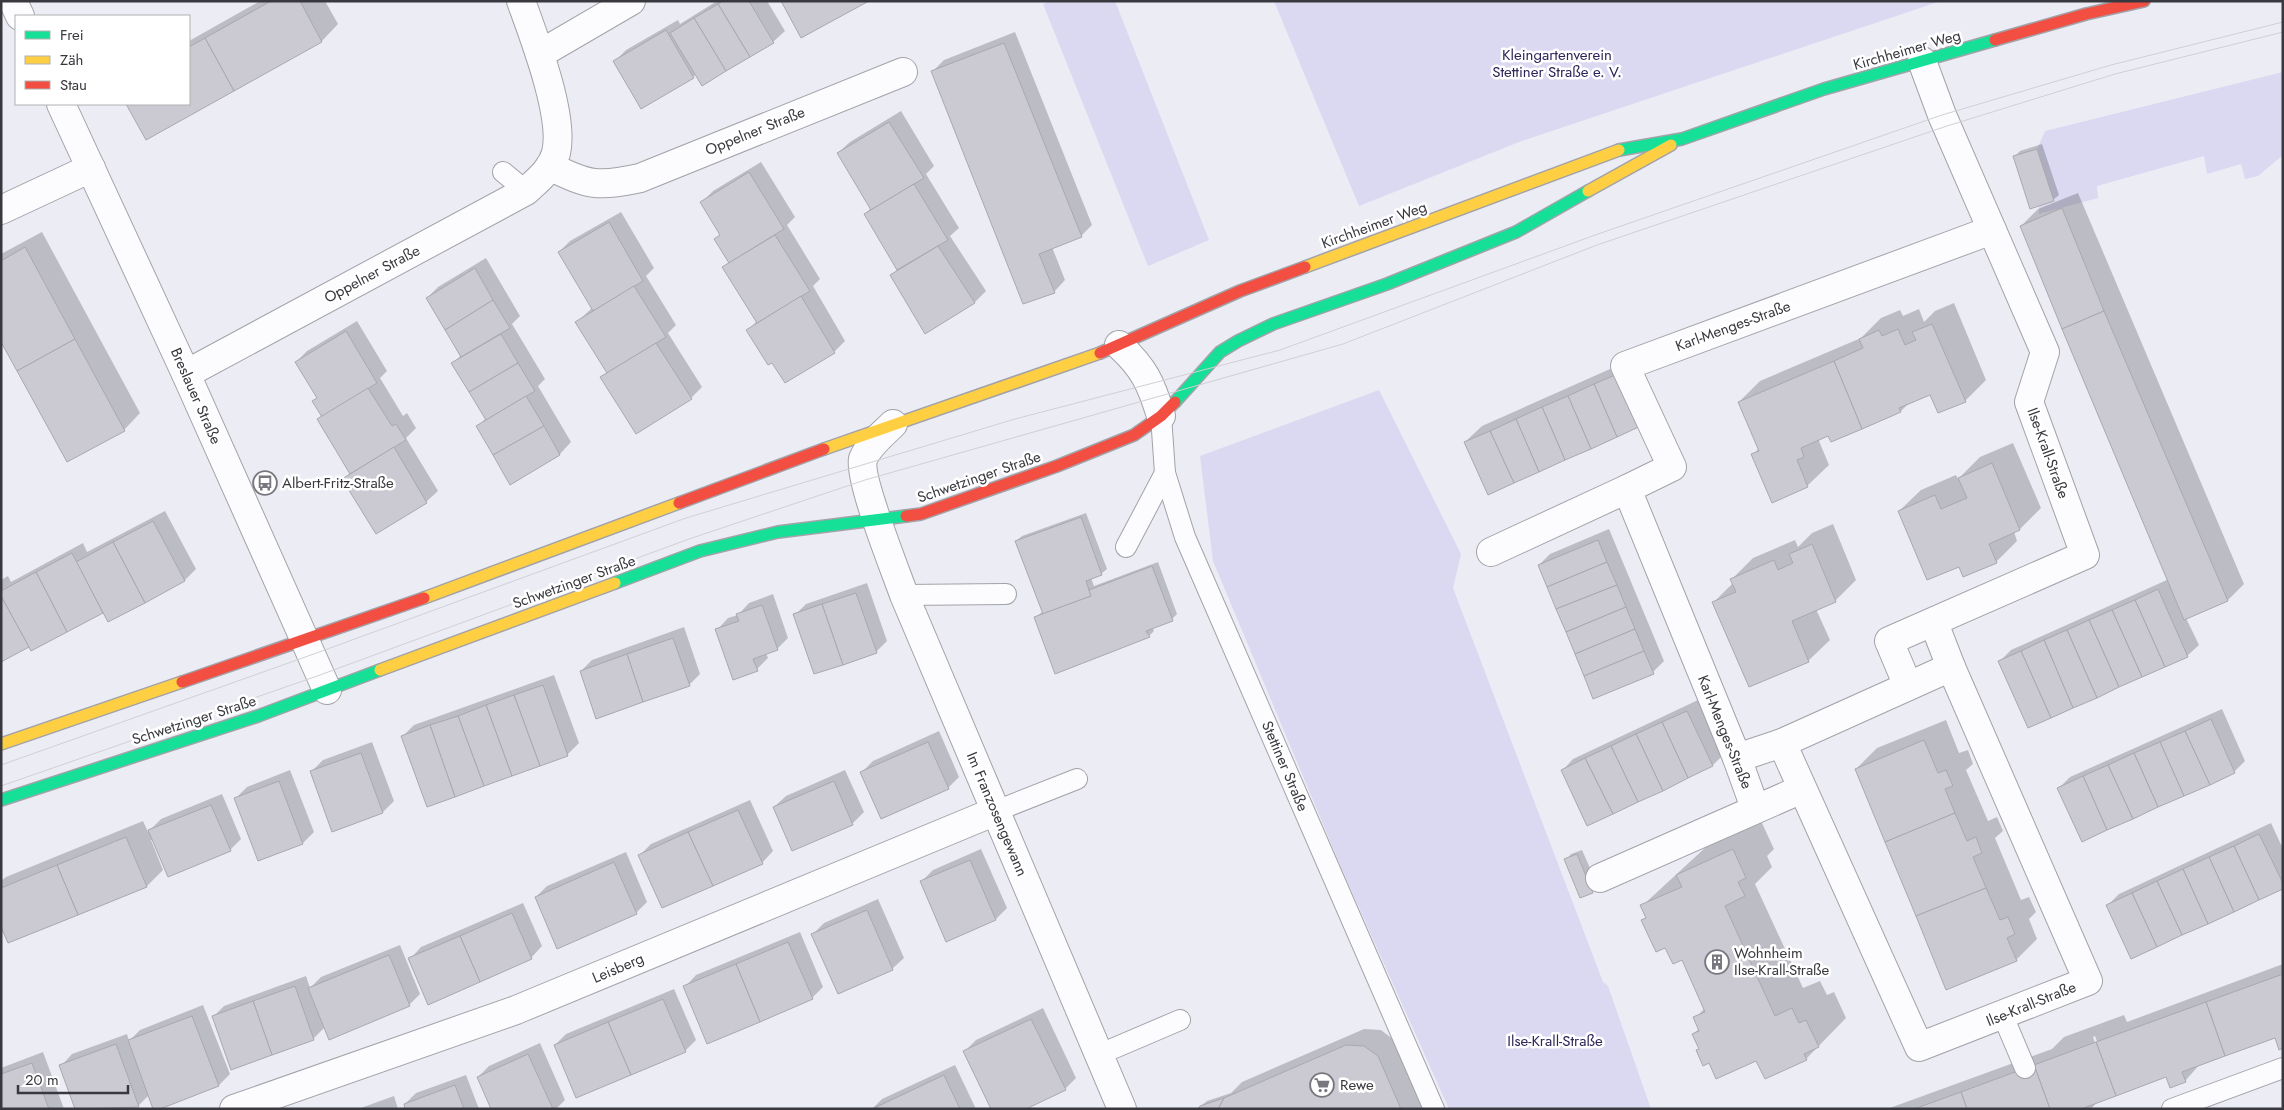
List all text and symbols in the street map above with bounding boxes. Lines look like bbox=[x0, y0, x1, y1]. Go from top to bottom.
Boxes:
legend bbox=[15, 15, 190, 105]
text: Frei bbox=[60, 24, 84, 46]
street label: Kirchheimer Weg bbox=[1851, 24, 1963, 76]
park label: Kleingartenverein Stettiner Straße e. V. bbox=[1492, 44, 1622, 83]
text: Zäh bbox=[60, 49, 83, 71]
text: Stau bbox=[60, 74, 87, 96]
street label: Oppelner Straße bbox=[702, 101, 808, 161]
street label: Kirchheimer Weg bbox=[1318, 196, 1430, 254]
street label: Oppelner Straße bbox=[320, 239, 424, 309]
street label: Karl-Menges-Straße bbox=[1672, 295, 1794, 357]
street label: Breslauer Straße bbox=[165, 344, 227, 448]
street label: Ilse-Krall-Straße bbox=[2021, 404, 2075, 502]
street label: Schwetzinger Straße bbox=[914, 445, 1044, 508]
bus stop icon: Albert-Fritz-Straße bbox=[252, 470, 278, 496]
place label: Albert-Fritz-Straße bbox=[282, 472, 394, 494]
street label: Schwetzinger Straße bbox=[509, 549, 639, 614]
street label: Karl-Menges-Straße bbox=[1692, 672, 1758, 792]
street label: Schwetzinger Straße bbox=[129, 689, 259, 750]
street label: Stettiner Straße bbox=[1256, 717, 1314, 815]
street label: Im Franzosengewann bbox=[961, 748, 1033, 880]
place label: Wohnheim Ilse-Krall-Straße bbox=[1734, 942, 1830, 981]
street label: Leisberg bbox=[589, 947, 647, 989]
building icon: Wohnheim Ilse-Krall-Straße bbox=[1704, 949, 1730, 975]
street label: Ilse-Krall-Straße bbox=[1983, 976, 2080, 1032]
park label: Ilse-Krall-Straße bbox=[1507, 1030, 1603, 1052]
scale bar bbox=[18, 1062, 128, 1094]
text: 20 m bbox=[25, 1069, 59, 1091]
supermarket icon: Rewe bbox=[1309, 1072, 1335, 1098]
place label: Rewe bbox=[1340, 1074, 1374, 1096]

